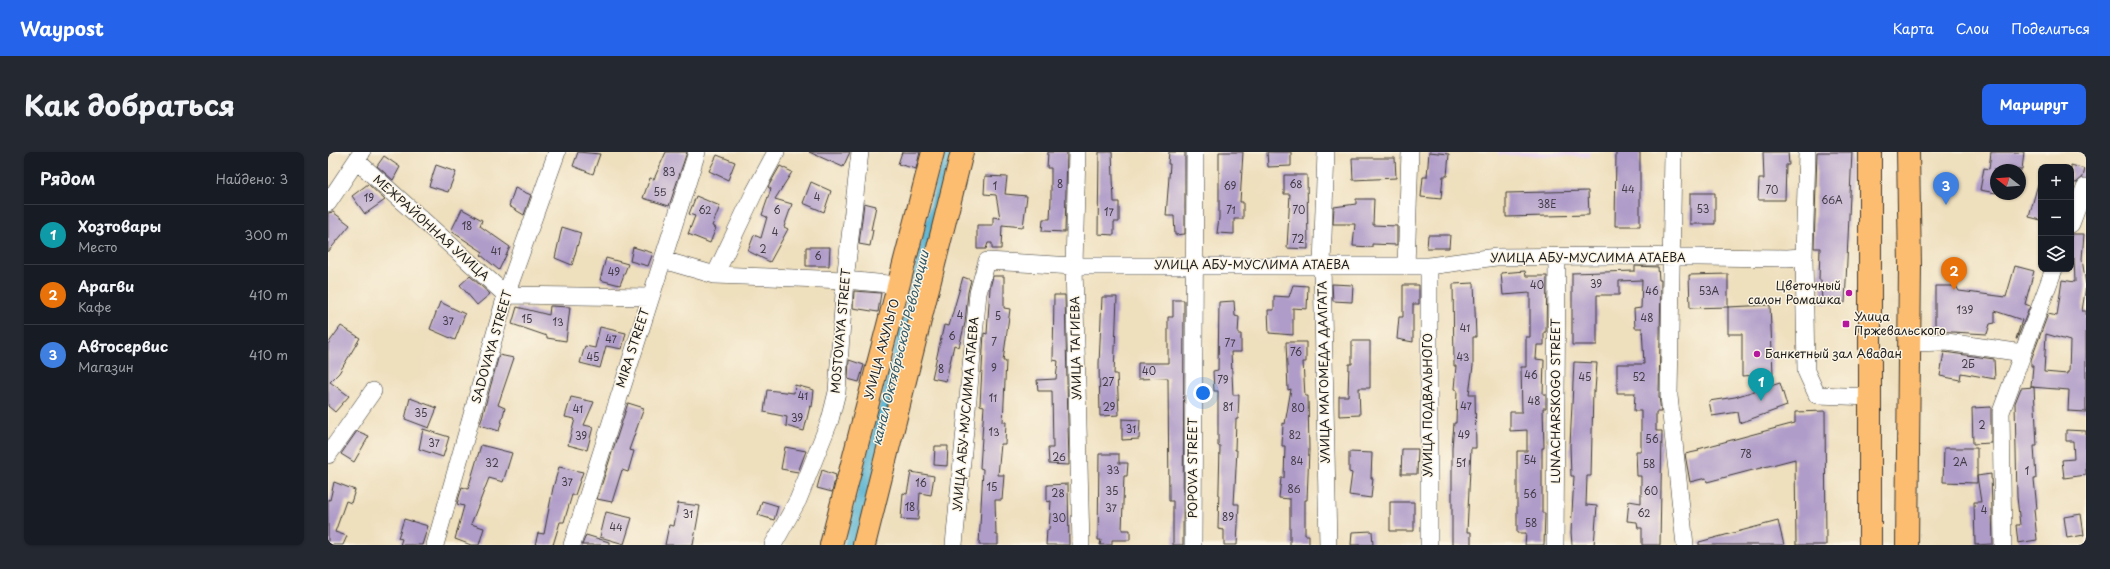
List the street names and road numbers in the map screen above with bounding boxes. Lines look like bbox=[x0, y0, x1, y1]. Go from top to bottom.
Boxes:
street label: МЕЖРАЙОННАЯ УЛИЦА bbox=[369, 170, 494, 285]
street label: УЛИЦА АБУ-МУСЛИМА АТАЕВА bbox=[1490, 248, 1686, 266]
street label: УЛИЦА АБУ-МУСЛИМА АТАЕВА bbox=[1154, 255, 1350, 273]
street label: MOSTOVAYA STREET bbox=[826, 267, 855, 394]
street label: УЛИЦА МАГОМЕДА ДАЛГАТА bbox=[1312, 281, 1334, 463]
street label: SADOVAYA STREET bbox=[466, 287, 516, 406]
street label: УЛИЦА АХУЛЬГО bbox=[859, 296, 903, 401]
street label: УЛИЦА ТАГИЕВА bbox=[1065, 296, 1085, 400]
street label: MIRA STREET bbox=[611, 305, 654, 390]
street label: УЛИЦА АБУ-МУСЛИМА АТАЕВА bbox=[948, 316, 983, 512]
street label: LUNACHARSKOGO STREET bbox=[1546, 318, 1564, 484]
street label: УЛИЦА ПОДВАЛЬНОГО bbox=[1418, 333, 1436, 477]
street label: POPOVA STREET bbox=[1183, 417, 1201, 518]

